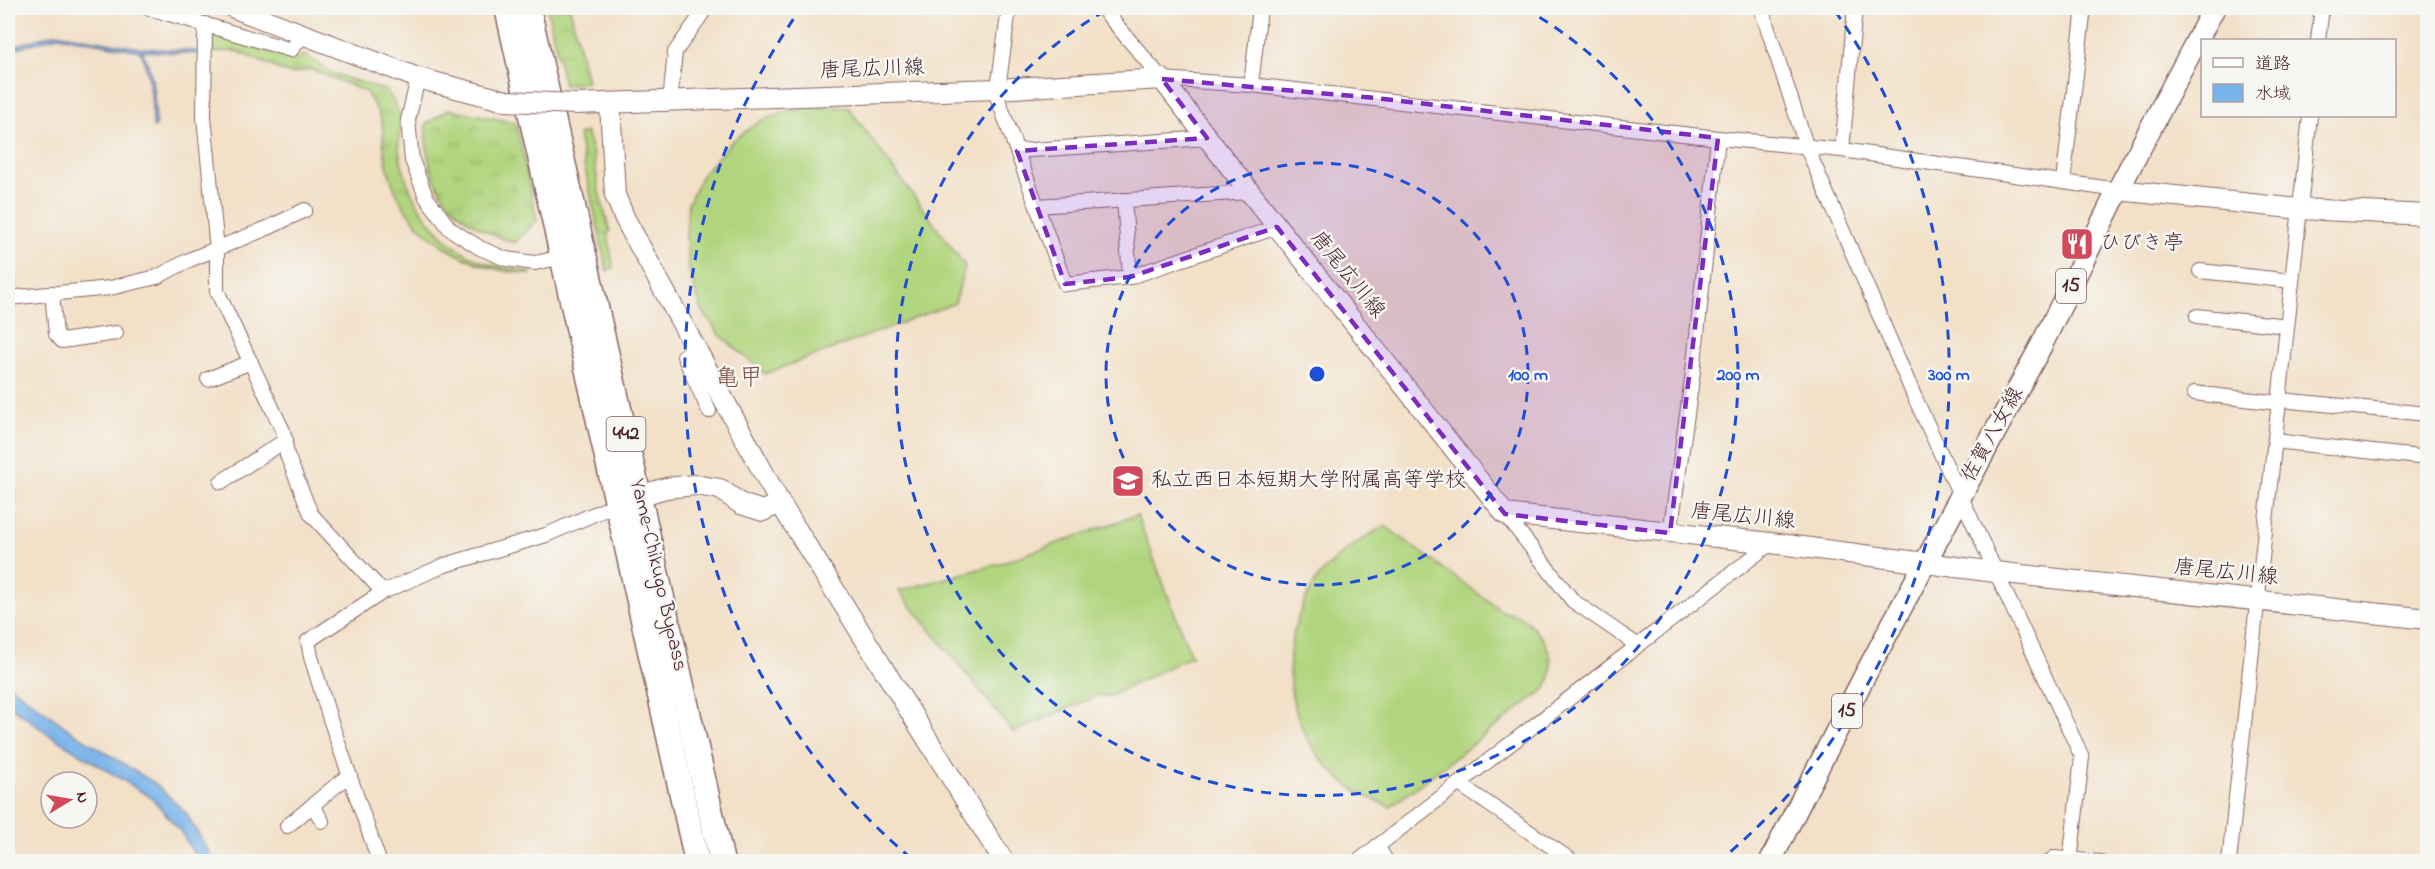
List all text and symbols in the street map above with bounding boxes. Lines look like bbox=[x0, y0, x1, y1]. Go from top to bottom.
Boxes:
legend bbox=[2201, 39, 2396, 117]
text: 道路 bbox=[2255, 52, 2291, 78]
street label: 唐尾広川線 bbox=[819, 53, 925, 87]
text: 水域 bbox=[2255, 82, 2291, 108]
street label: 唐尾広川線 bbox=[1302, 225, 1392, 325]
restaurant icon: ひびき亭 bbox=[2059, 226, 2095, 262]
place label: ひびき亭 bbox=[2100, 229, 2184, 259]
road number: 15 bbox=[2056, 269, 2086, 303]
district label: 亀甲 bbox=[715, 362, 763, 397]
text: 100 m bbox=[1508, 363, 1548, 389]
text: 200 m bbox=[1716, 363, 1760, 389]
text: 300 m bbox=[1927, 363, 1970, 389]
centre of rings bbox=[1307, 364, 1327, 384]
street label: 佐賀八女線 bbox=[1954, 382, 2032, 488]
road number: 442 bbox=[606, 417, 646, 451]
school or university icon: 私立西日本短期大学附属高等学校 bbox=[1110, 463, 1146, 499]
place label: 私立西日本短期大学附属高等学校 bbox=[1151, 466, 1466, 496]
street label: Yame-Chikugo Bypass bbox=[619, 476, 695, 675]
street label: 唐尾広川線 bbox=[1689, 497, 1797, 537]
street label: 唐尾広川線 bbox=[2172, 553, 2280, 593]
road number: 15 bbox=[1832, 694, 1862, 728]
north arrow bbox=[39, 770, 99, 830]
text: N bbox=[69, 790, 95, 805]

